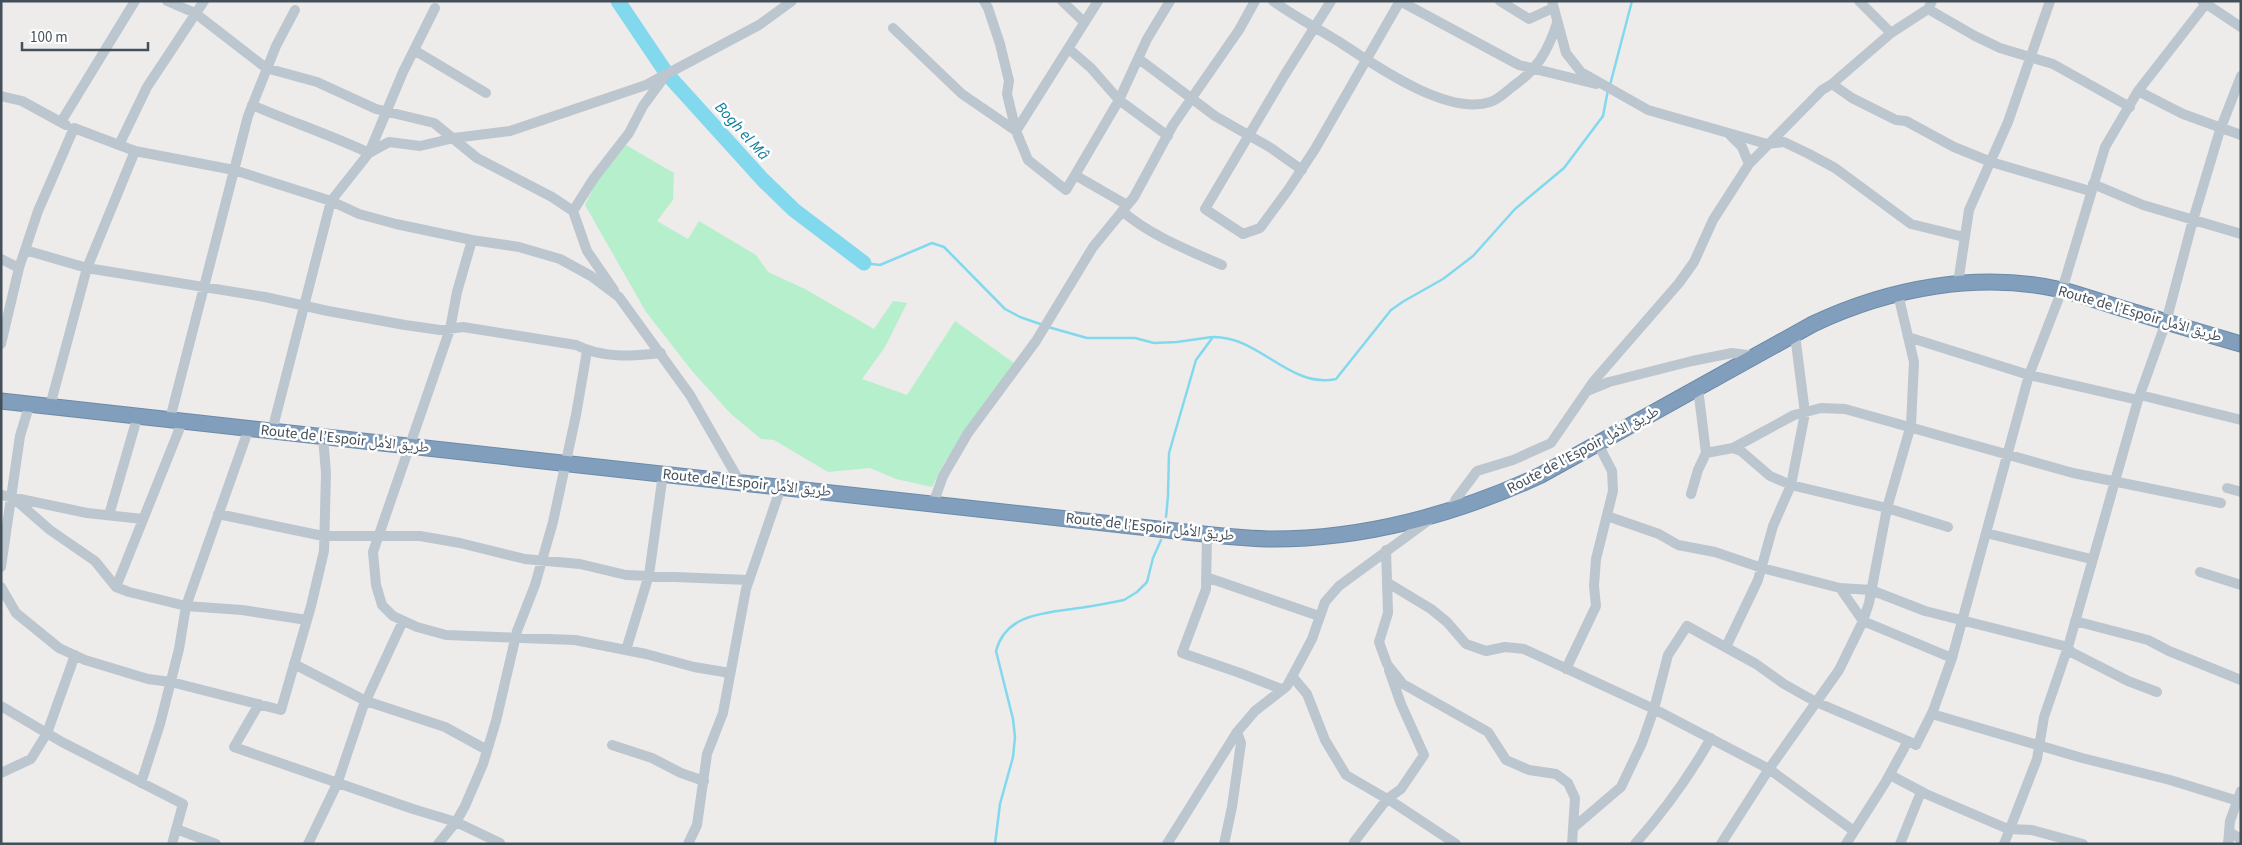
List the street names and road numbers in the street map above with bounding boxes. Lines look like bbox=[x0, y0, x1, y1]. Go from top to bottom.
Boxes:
street label: Route de l’Espoir طريق الأمل bbox=[2056, 281, 2225, 348]
street label: Route de l’Espoir طريق الأمل bbox=[1503, 401, 1663, 499]
street label: Route de l’Espoir طريق الأمل bbox=[260, 420, 431, 458]
street label: Route de l’Espoir طريق الأمل bbox=[662, 464, 833, 502]
street label: Route de l’Espoir طريق الأمل bbox=[1065, 508, 1236, 546]

